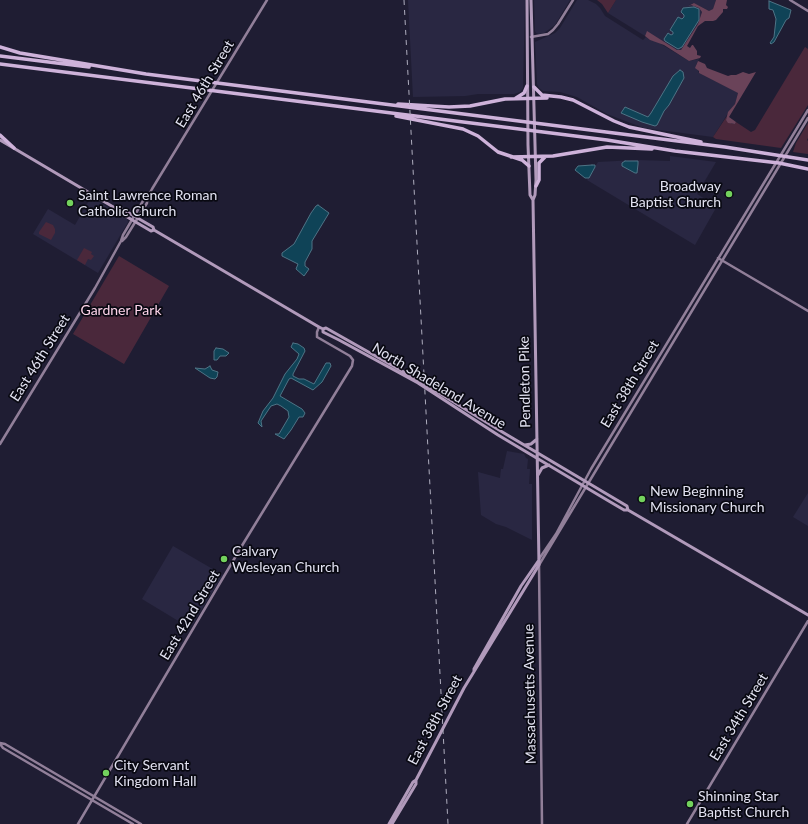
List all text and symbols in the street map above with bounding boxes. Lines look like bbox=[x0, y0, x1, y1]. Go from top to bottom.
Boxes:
street label: East 46th Street bbox=[172, 37, 238, 131]
place label: Broadway Baptist Church bbox=[630, 178, 721, 210]
place label: Saint Lawrence Roman Catholic Church bbox=[78, 187, 217, 220]
marker: Broadway Baptist Church bbox=[724, 189, 734, 199]
marker: Saint Lawrence Roman Catholic Church bbox=[65, 198, 75, 208]
park label: Gardner Park bbox=[80, 302, 162, 318]
street label: East 46th Street bbox=[7, 312, 73, 404]
street label: Pendleton Pike bbox=[516, 336, 534, 428]
street label: East 38th Street bbox=[597, 337, 663, 431]
street label: North Shadeland Avenue bbox=[369, 339, 509, 433]
place label: New Beginning Missionary Church bbox=[650, 483, 765, 516]
marker: New Beginning Missionary Church bbox=[637, 494, 647, 504]
place label: Calvary Wesleyan Church bbox=[232, 543, 339, 576]
marker: Calvary Wesleyan Church bbox=[219, 554, 229, 564]
street label: East 42nd Street bbox=[157, 567, 223, 663]
street label: Massachusetts Avenue bbox=[520, 624, 540, 764]
street label: East 34th Street bbox=[706, 670, 772, 764]
street label: East 38th Street bbox=[404, 672, 466, 768]
place label: City Servant Kingdom Hall bbox=[114, 757, 197, 790]
marker: City Servant Kingdom Hall bbox=[101, 768, 111, 778]
place label: Shinning Star Baptist Church bbox=[698, 788, 789, 820]
marker: Shinning Star Baptist Church bbox=[685, 799, 695, 809]

